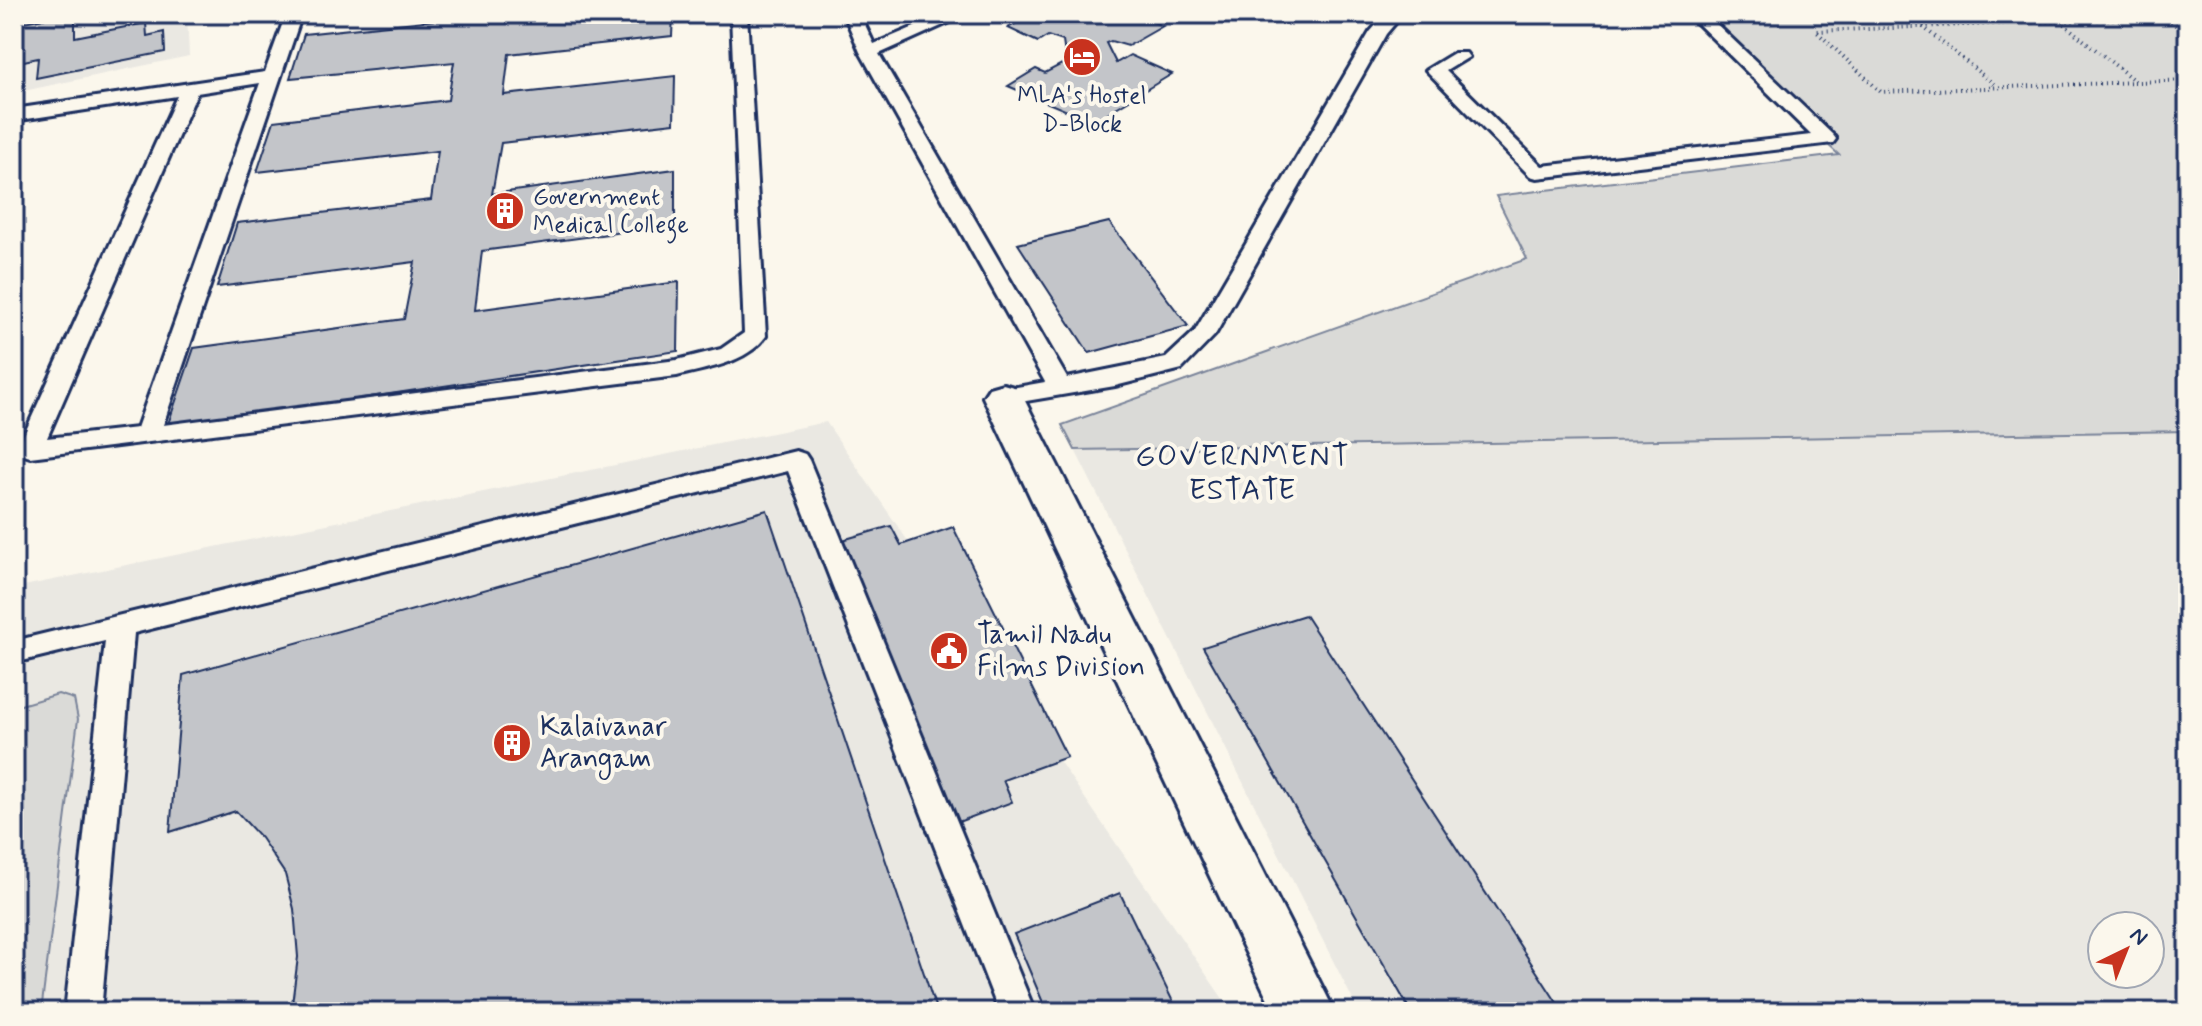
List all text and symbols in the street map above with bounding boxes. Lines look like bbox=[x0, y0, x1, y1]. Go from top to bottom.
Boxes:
hotel icon: MLA's Hostel D-Block bbox=[1061, 36, 1103, 78]
place label: MLA's Hostel D-Block bbox=[1017, 81, 1147, 140]
place label: Government Medical College bbox=[533, 182, 689, 244]
building icon: Government Medical College bbox=[484, 190, 526, 232]
district label: GOVERNMENT ESTATE bbox=[1135, 437, 1351, 510]
place label: Tamil Nadu Films Division bbox=[977, 617, 1145, 686]
public building icon: Tamil Nadu Films Division bbox=[928, 630, 970, 672]
place label: Kalaivanar Arangam bbox=[540, 709, 667, 780]
building icon: Kalaivanar Arangam bbox=[491, 722, 533, 764]
north arrow bbox=[2086, 910, 2166, 990]
text: N bbox=[2123, 922, 2153, 952]

